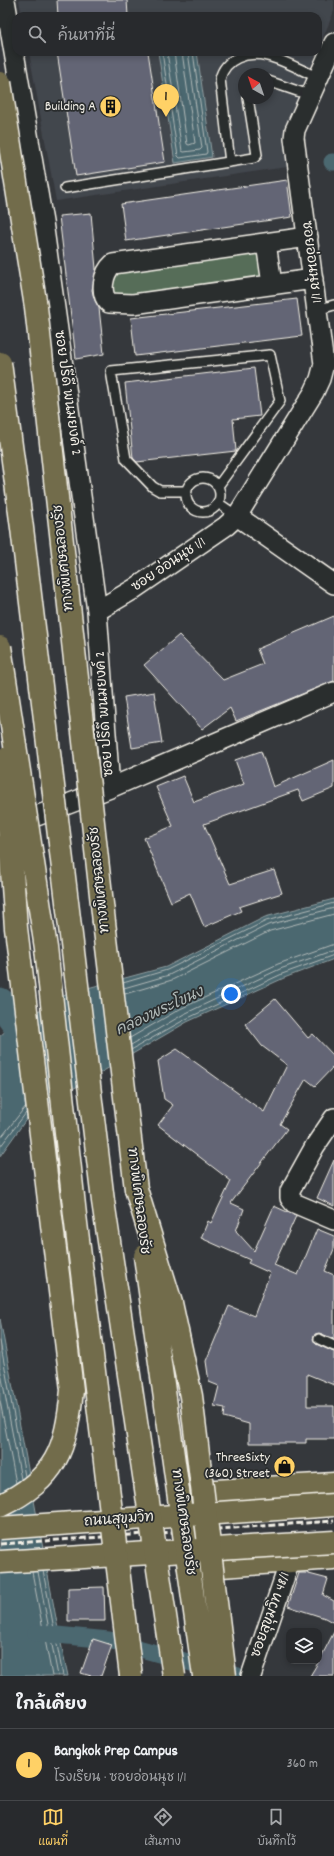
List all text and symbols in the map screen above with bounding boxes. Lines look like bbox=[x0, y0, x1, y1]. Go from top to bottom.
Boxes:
search box bbox=[12, 12, 322, 56]
icon: search bbox=[26, 23, 48, 45]
text: ค้นหาที่นี่ bbox=[58, 26, 115, 48]
north arrow bbox=[238, 68, 274, 104]
pin: 1 bbox=[153, 84, 179, 117]
building icon: Building A bbox=[98, 94, 124, 120]
place label: Building A bbox=[45, 97, 96, 117]
street label: ซอยอ่อนนุช 1/1 bbox=[296, 220, 326, 304]
street label: ซอย ปรีดี พนมยงค์ 2 bbox=[48, 329, 87, 457]
street label: ทางพิเศษฉลองรัช bbox=[48, 504, 80, 612]
street label: ซอย อ่อนนุช 1/1 bbox=[128, 533, 210, 597]
street label: ซอย ปรีดี พนมยงค์ 2 bbox=[90, 650, 119, 778]
street label: ทางพิเศษฉลองรัช bbox=[84, 826, 116, 934]
water label: คลองพระโขนง bbox=[112, 980, 209, 1042]
your location bbox=[221, 984, 241, 1004]
street label: ทางพิเศษฉลองรัช bbox=[122, 1147, 154, 1255]
place label: ThreeSixty (360) Street bbox=[205, 1448, 270, 1484]
shop icon: ThreeSixty (360) Street bbox=[272, 1453, 298, 1479]
street label: ทางพิเศษฉลองรัช bbox=[166, 1467, 200, 1577]
street label: ถนนสุขุมวิท bbox=[83, 1508, 155, 1532]
street label: ซอยสุขุมวิท 48/1 bbox=[246, 1569, 296, 1661]
map controls bbox=[286, 1628, 322, 1664]
button: layers bbox=[286, 1628, 322, 1664]
text: ใกล้เคียง bbox=[16, 1694, 87, 1718]
text: Bangkok Prep Campus bbox=[54, 1741, 178, 1763]
text: 1 bbox=[28, 1755, 30, 1774]
text: 360 m bbox=[287, 1755, 318, 1774]
text: โรงเรียน · ซอยอ่อนนุช 1/1 bbox=[54, 1769, 186, 1788]
tab: แผนที่ bbox=[38, 1806, 68, 1851]
tab: เส้นทาง bbox=[144, 1806, 181, 1851]
tab: บันทึกไว้ bbox=[257, 1806, 296, 1851]

